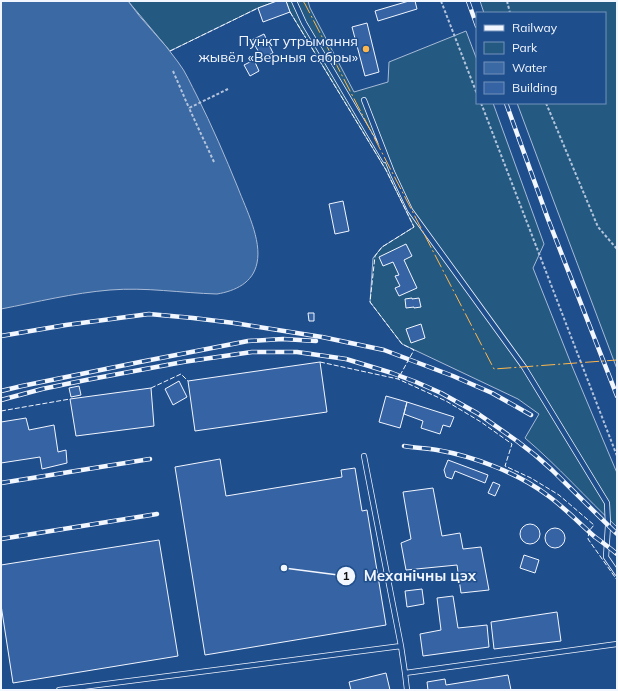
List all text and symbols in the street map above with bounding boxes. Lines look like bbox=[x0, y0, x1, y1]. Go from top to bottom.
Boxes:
legend bbox=[476, 12, 606, 104]
text: Railway bbox=[512, 20, 558, 35]
place label: Пункт утрымання жывёл «Верныя сябры» bbox=[199, 32, 358, 66]
text: Park bbox=[512, 40, 538, 55]
marker: Пункт утрымання жывёл «Верныя сябры» bbox=[361, 44, 371, 54]
text: Water bbox=[512, 60, 548, 75]
text: Building bbox=[512, 80, 557, 95]
callout: Механічны цэх bbox=[336, 563, 484, 590]
text: Механічны цэх bbox=[364, 566, 477, 585]
text: 1 bbox=[342, 568, 350, 583]

